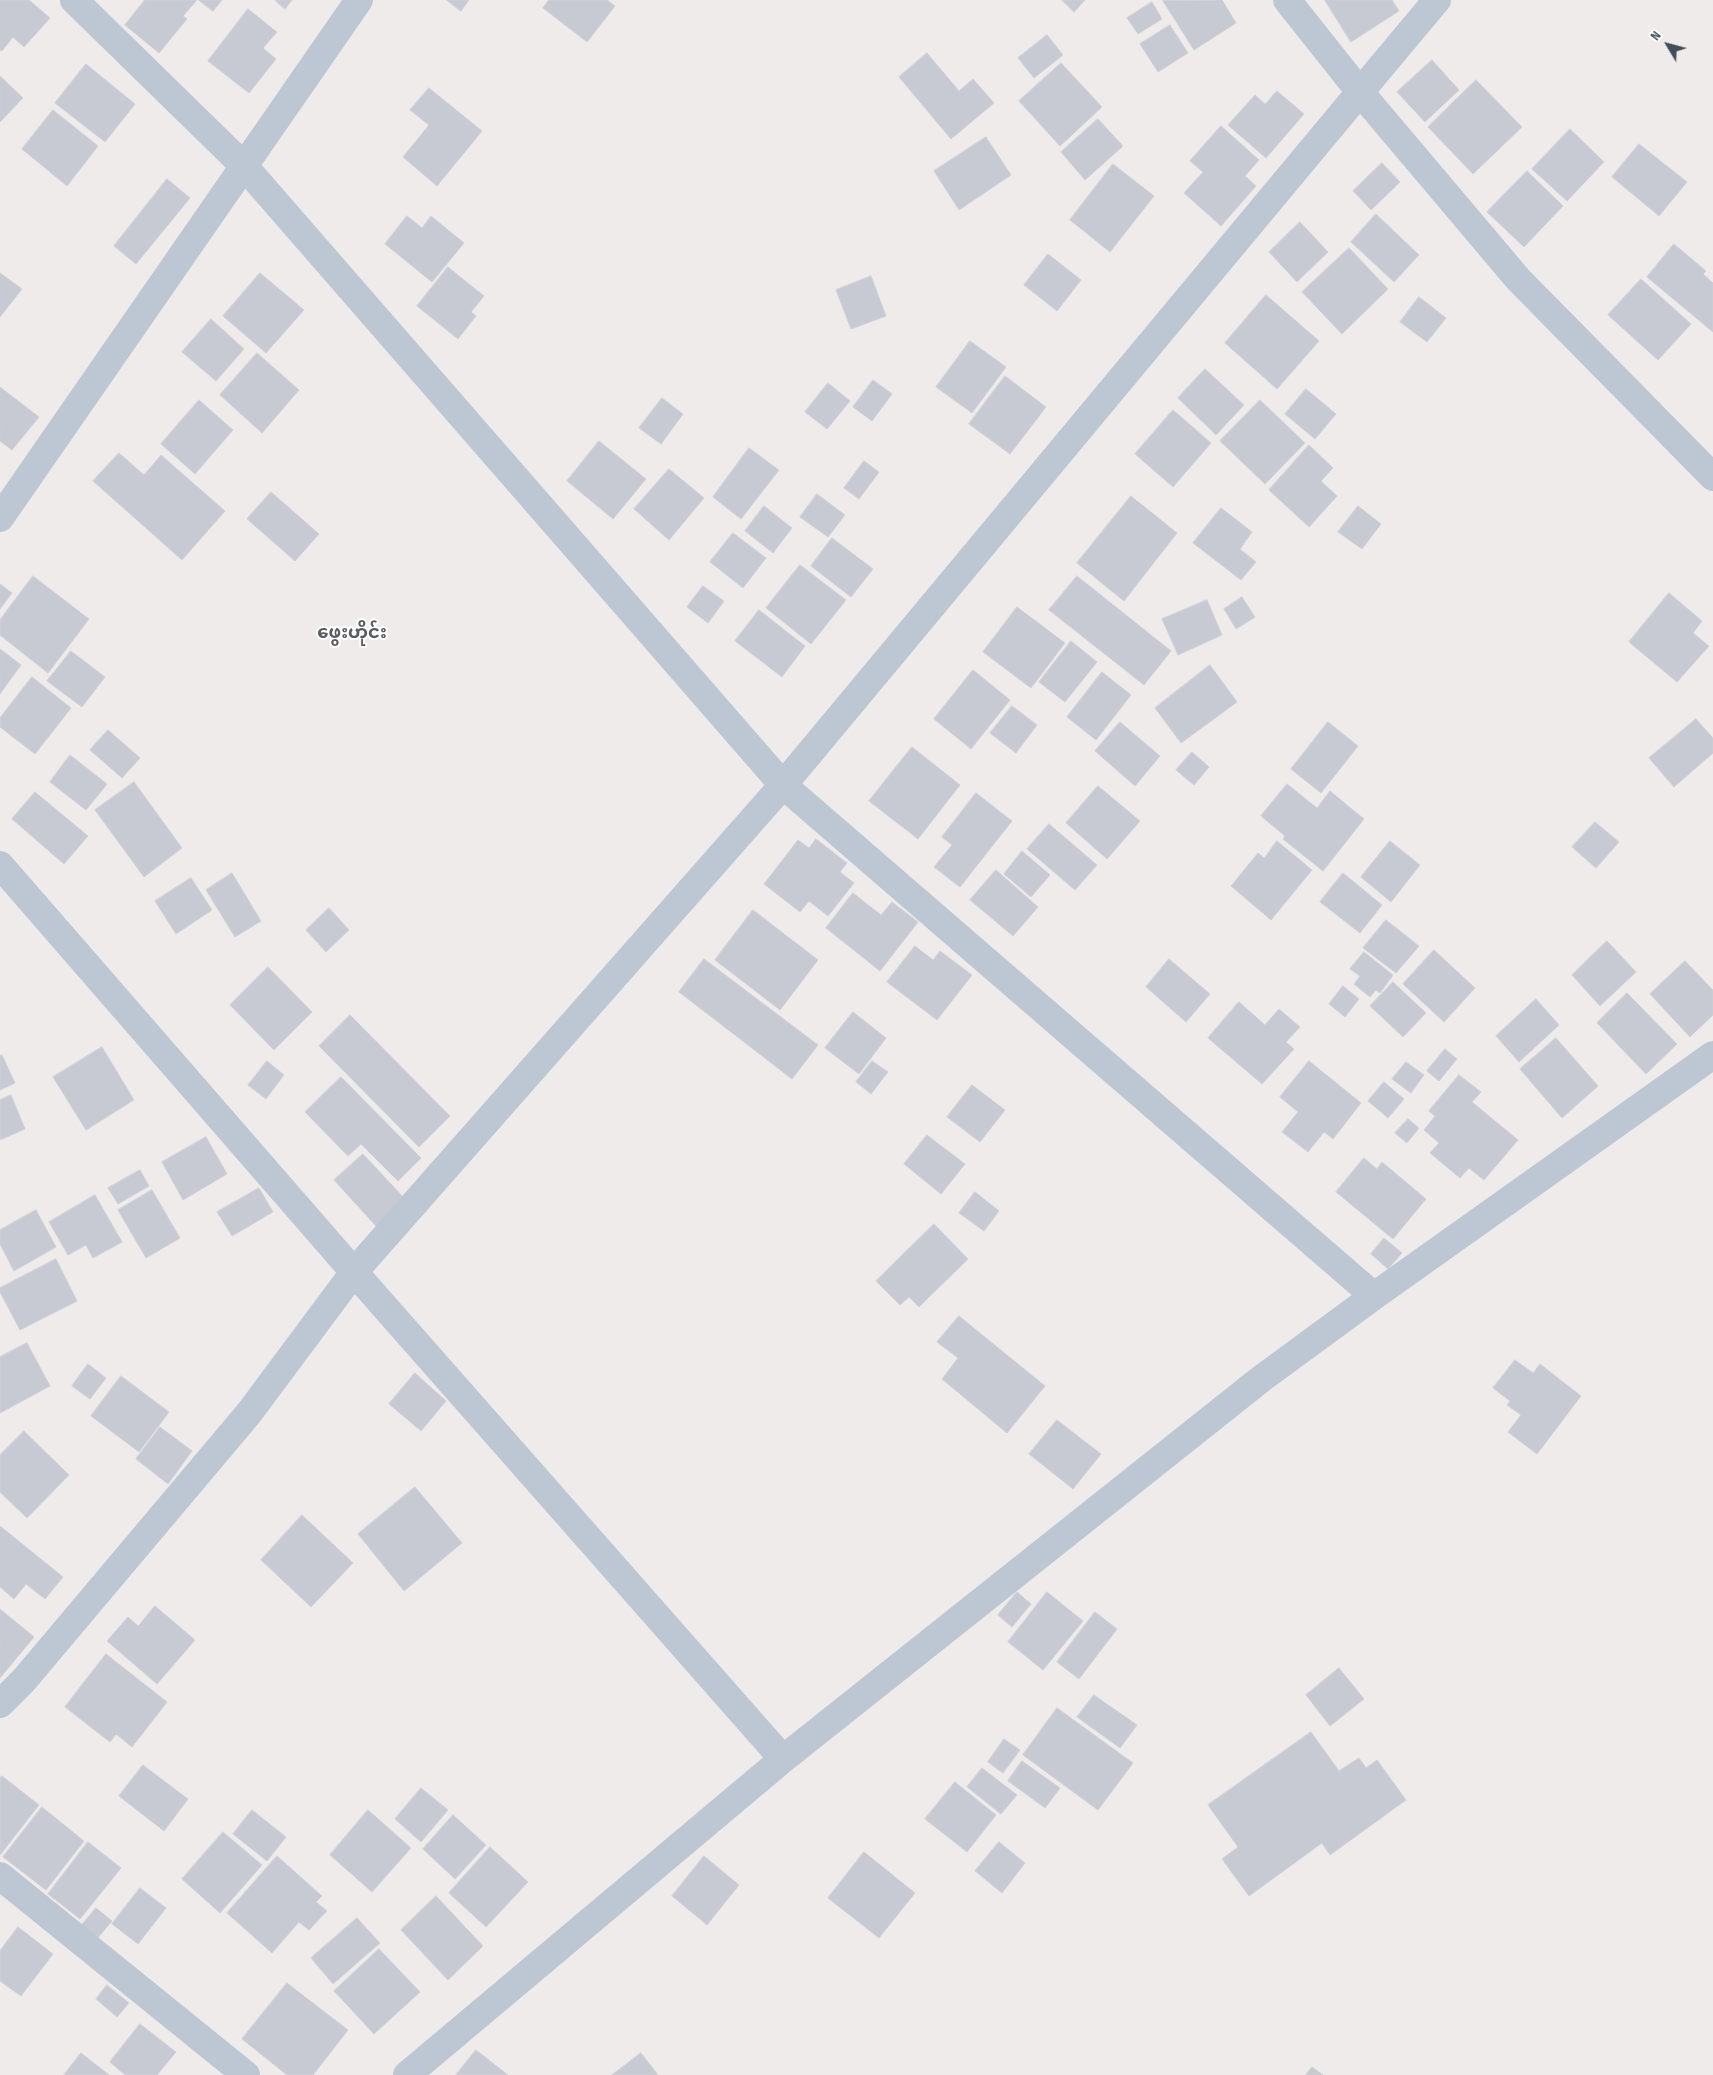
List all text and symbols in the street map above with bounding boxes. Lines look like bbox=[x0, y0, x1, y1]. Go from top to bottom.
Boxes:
north arrow bbox=[1643, 20, 1693, 70]
text: N bbox=[1647, 28, 1665, 44]
district label: ဖွေးဟိုင်း bbox=[317, 622, 387, 644]

